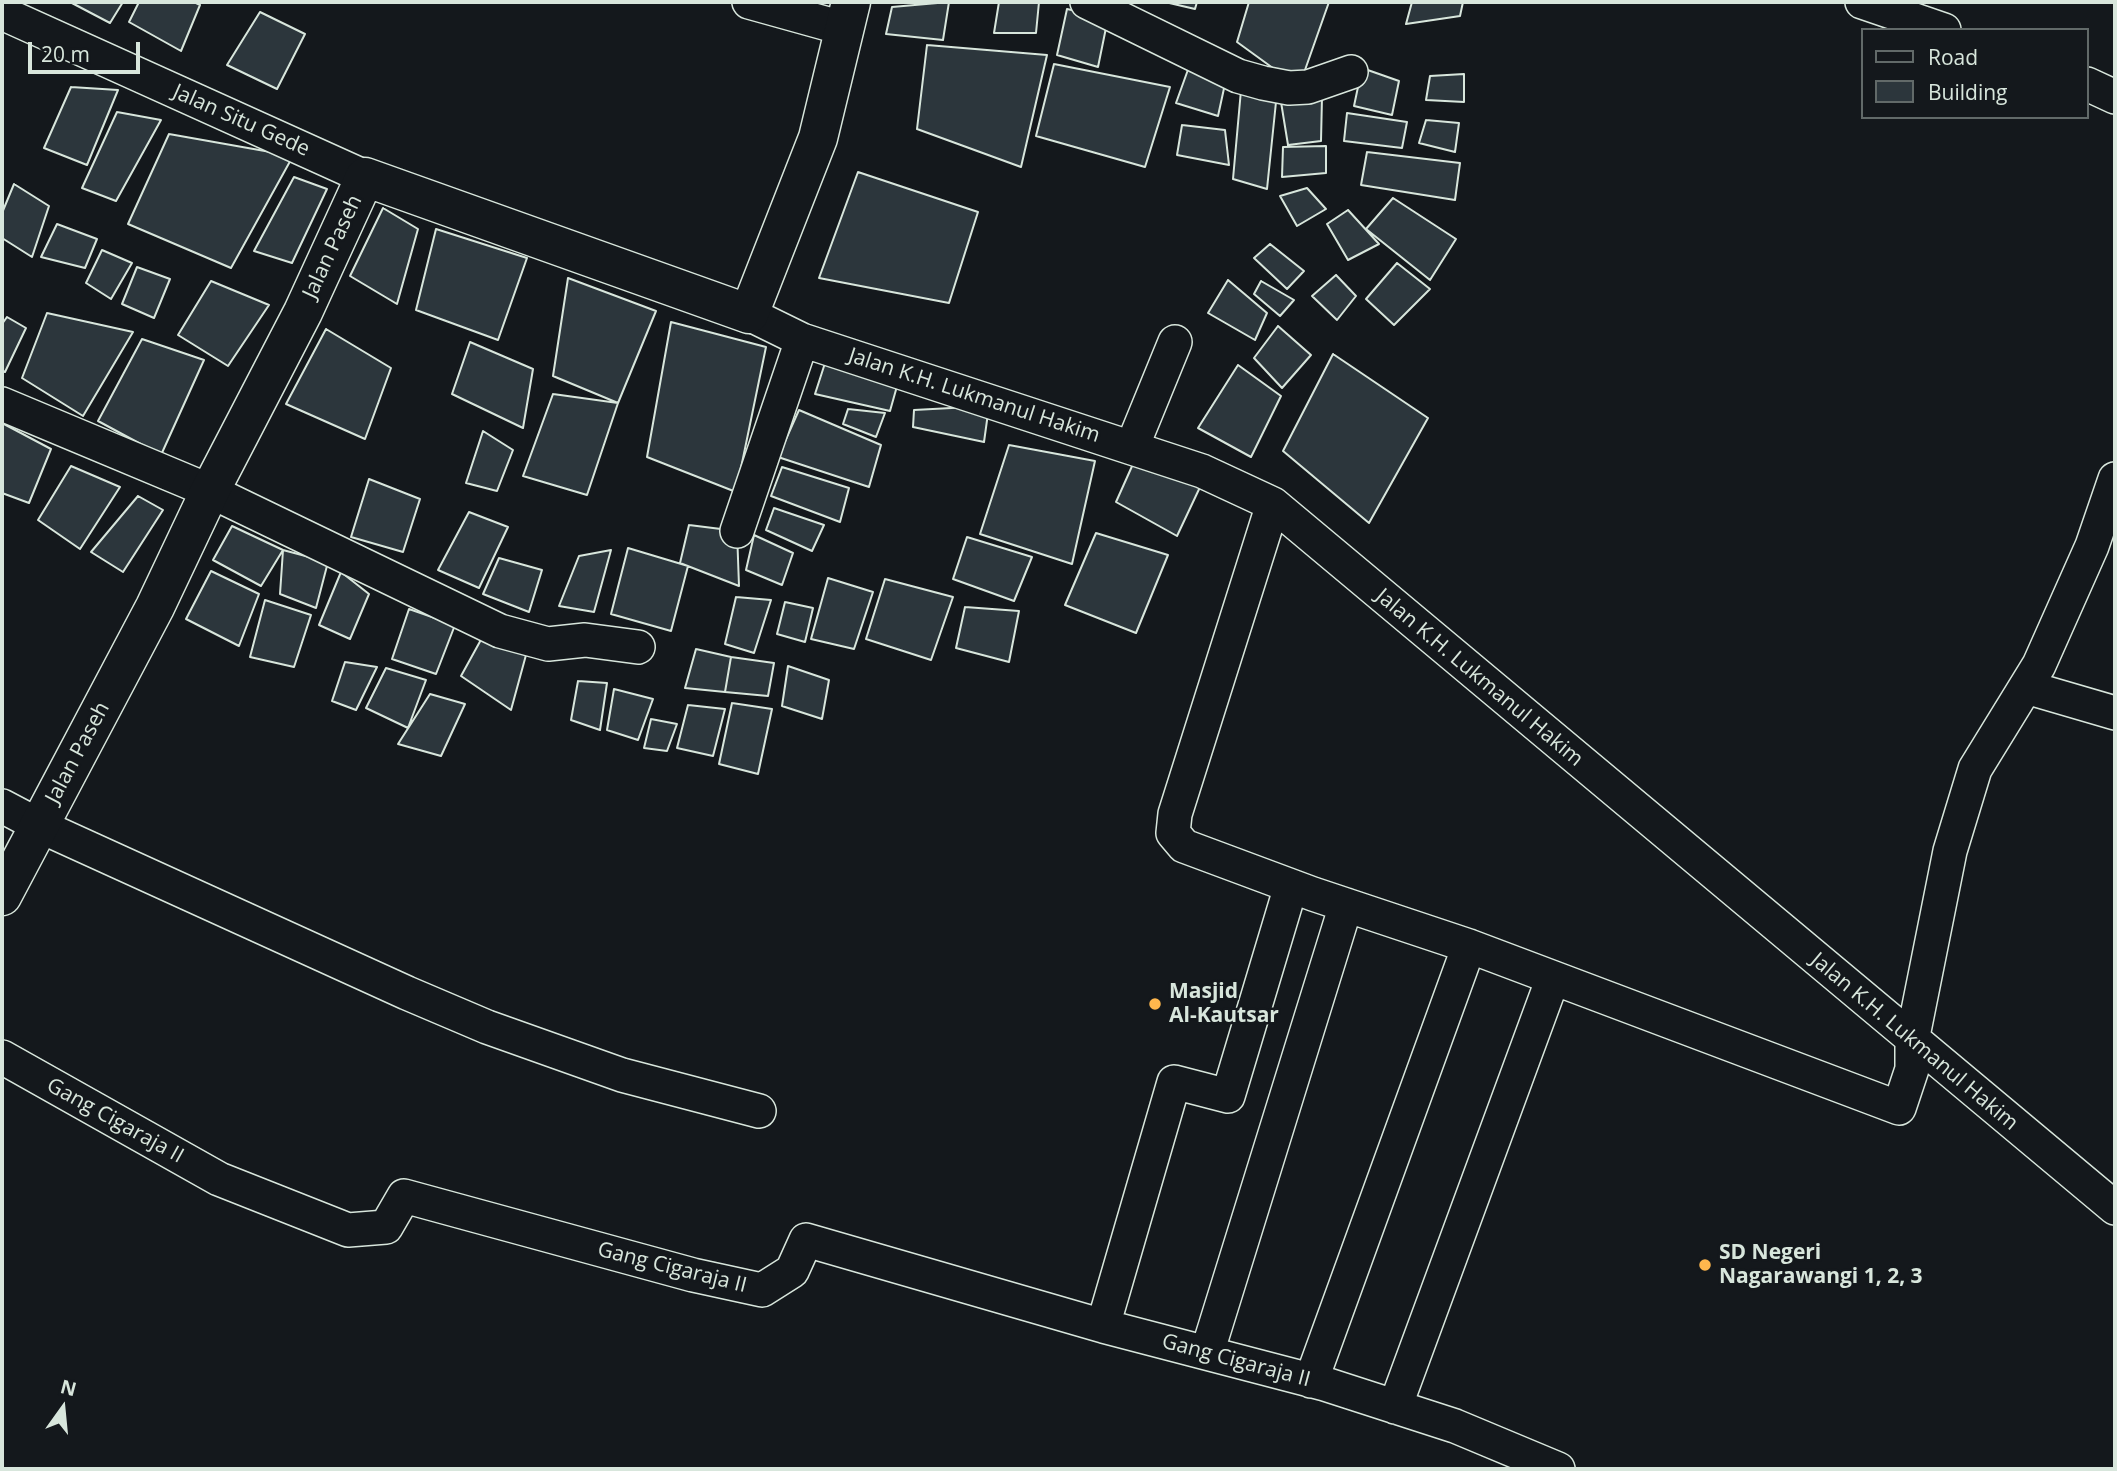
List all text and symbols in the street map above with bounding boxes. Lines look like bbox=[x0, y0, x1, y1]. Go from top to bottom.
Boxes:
scale bar bbox=[32, 28, 144, 72]
legend bbox=[1862, 28, 2089, 119]
text: 20 m bbox=[41, 40, 90, 68]
text: Road bbox=[1928, 43, 1978, 71]
text: Building bbox=[1928, 78, 2007, 106]
street label: Jalan Situ Gede bbox=[169, 80, 313, 162]
street label: Jalan Paseh bbox=[298, 191, 368, 303]
street label: Jalan K.H. Lukmanul Hakim bbox=[845, 343, 1103, 449]
street label: Jalan K.H. Lukmanul Hakim bbox=[1370, 584, 1588, 772]
street label: Jalan Paseh bbox=[41, 698, 115, 808]
street label: Jalan K.H. Lukmanul Hakim bbox=[1805, 948, 2023, 1136]
place label: Masjid Al-Kautsar bbox=[1169, 979, 1279, 1029]
marker: Masjid Al-Kautsar bbox=[1147, 996, 1163, 1012]
street label: Gang Cigaraja II bbox=[42, 1073, 188, 1169]
street label: Gang Cigaraja II bbox=[595, 1237, 749, 1299]
place label: SD Negeri Nagarawangi 1, 2, 3 bbox=[1719, 1240, 1923, 1290]
marker: SD Negeri Nagarawangi 1, 2, 3 bbox=[1697, 1257, 1713, 1273]
street label: Gang Cigaraja II bbox=[1159, 1329, 1313, 1393]
north arrow bbox=[28, 1373, 98, 1443]
text: N bbox=[58, 1373, 79, 1402]

